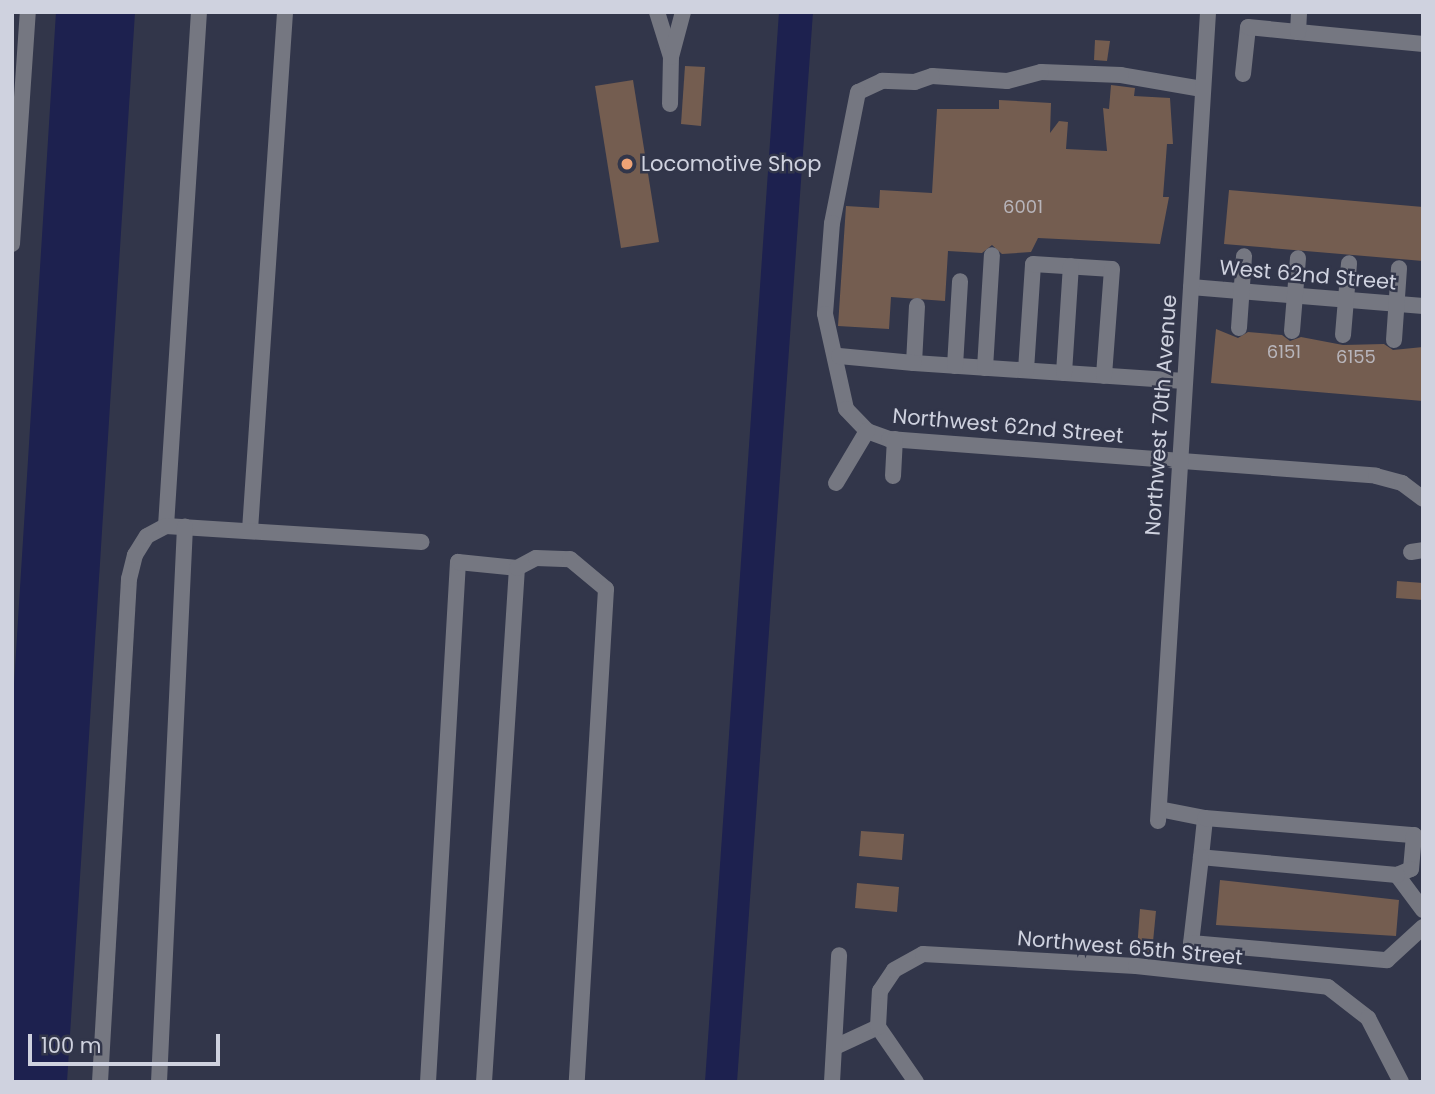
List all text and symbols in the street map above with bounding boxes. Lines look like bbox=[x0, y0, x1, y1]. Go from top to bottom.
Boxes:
place label: Locomotive Shop bbox=[641, 151, 821, 177]
marker: Locomotive Shop bbox=[619, 156, 635, 172]
house number: 6001 bbox=[1003, 196, 1043, 218]
street label: West 62nd Street bbox=[1218, 255, 1398, 295]
street label: Northwest 70th Avenue bbox=[1140, 294, 1182, 536]
house number: 6151 bbox=[1267, 341, 1301, 363]
house number: 6155 bbox=[1336, 346, 1376, 368]
street label: Northwest 62nd Street bbox=[891, 403, 1125, 449]
street label: Northwest 65th Street bbox=[1016, 926, 1244, 970]
scale bar bbox=[32, 1020, 224, 1064]
text: 100 m bbox=[41, 1031, 101, 1060]

